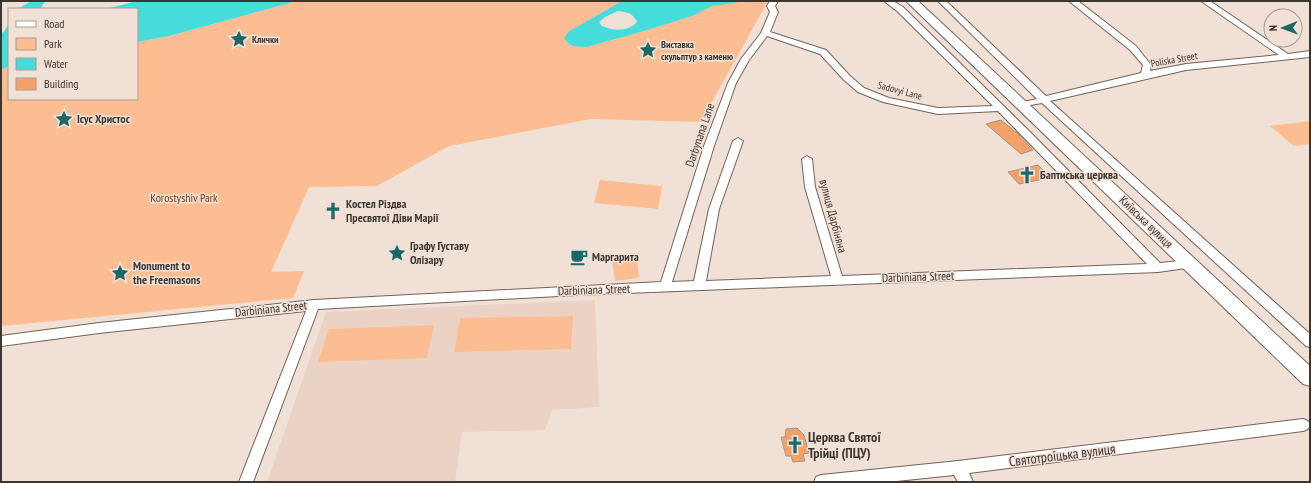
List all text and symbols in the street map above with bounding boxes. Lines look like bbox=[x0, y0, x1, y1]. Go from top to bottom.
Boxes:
legend bbox=[8, 8, 138, 100]
north arrow bbox=[1263, 8, 1303, 48]
text: Road bbox=[44, 16, 64, 31]
text: N bbox=[1266, 25, 1280, 31]
place icon: Клички bbox=[229, 29, 249, 49]
place label: Клички bbox=[252, 33, 279, 46]
text: Park bbox=[44, 36, 62, 51]
place label: Виставка скульптур з каменю bbox=[661, 38, 733, 63]
place icon: Виставка скульптур з каменю bbox=[638, 40, 658, 60]
street label: Poliska Street bbox=[1150, 49, 1199, 70]
text: Water bbox=[44, 56, 69, 71]
text: Building bbox=[44, 76, 79, 91]
street label: Sadovyi Lane bbox=[876, 78, 923, 103]
street label: Darbynana Lane bbox=[682, 101, 717, 169]
place icon: Ісус Христос bbox=[54, 109, 74, 129]
place label: Ісус Христос bbox=[77, 111, 131, 126]
church icon: Баптиська церква bbox=[1017, 165, 1037, 185]
place label: Баптиська церква bbox=[1040, 167, 1118, 182]
street label: вулиця Дарбіняна bbox=[816, 177, 851, 255]
park label: Korostyshiv Park bbox=[150, 190, 218, 205]
street label: Київська вулиця bbox=[1116, 192, 1177, 251]
place label: Костел Різдва Пресвятої Діви Марії bbox=[346, 196, 440, 225]
church icon: Костел Різдва Пресвятої Діви Марії bbox=[323, 201, 343, 221]
place label: Графу Густаву Олізару bbox=[410, 238, 469, 267]
place icon: Графу Густаву Олізару bbox=[387, 243, 407, 263]
cafe icon: Маргарита bbox=[569, 247, 589, 267]
place label: Маргарита bbox=[592, 249, 639, 264]
place label: Monument to the Freemasons bbox=[133, 258, 200, 287]
place icon: Monument to the Freemasons bbox=[110, 263, 130, 283]
street label: Darbiniana Street bbox=[882, 268, 955, 285]
street label: Darbiniana Street bbox=[558, 281, 631, 298]
street label: Darbiniana Street bbox=[234, 297, 308, 320]
place label: Церква Святої Трійці (ПЦУ) bbox=[808, 428, 881, 462]
church icon: Церква Святої Трійці (ПЦУ) bbox=[785, 435, 805, 455]
street label: Святотроїцька вулиця bbox=[1008, 440, 1116, 470]

